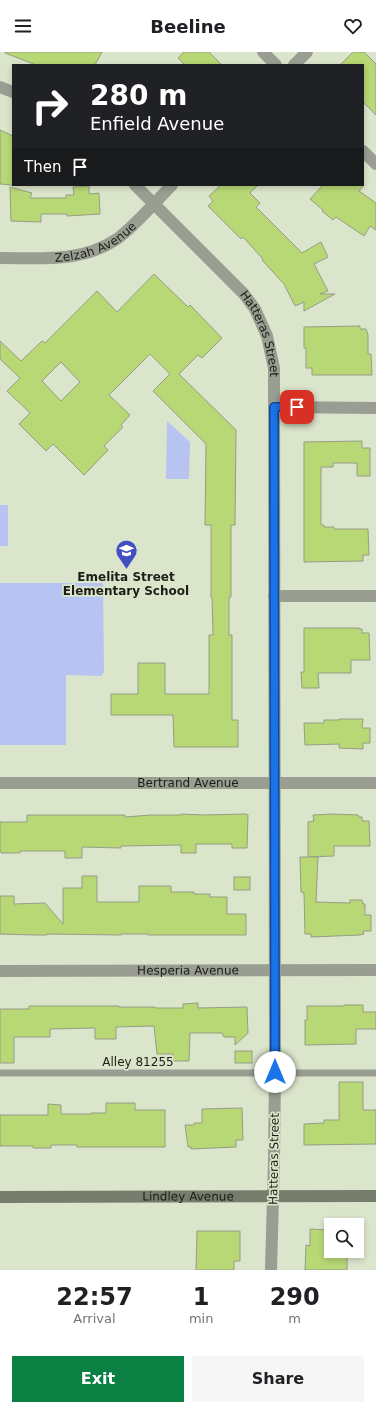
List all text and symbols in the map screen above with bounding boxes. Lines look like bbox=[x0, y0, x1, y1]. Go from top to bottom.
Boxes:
icon: menu bbox=[12, 15, 34, 37]
icon: heart bbox=[342, 15, 364, 37]
text: Beeline bbox=[150, 16, 226, 37]
text: 280 m bbox=[90, 79, 187, 112]
icon: right bbox=[24, 80, 76, 132]
text: Enfield Avenue bbox=[90, 113, 224, 134]
icon: arrive bbox=[69, 156, 91, 178]
text: Then bbox=[24, 158, 61, 176]
street label: Zelzah Avenue bbox=[54, 219, 139, 265]
street label: Hatteras Street bbox=[237, 288, 281, 377]
pin bbox=[280, 390, 314, 424]
icon: arrive bbox=[286, 396, 308, 418]
school or university icon: Emelita Street Elementary School bbox=[113, 537, 139, 570]
place label: Emelita Street Elementary School bbox=[63, 570, 189, 598]
street label: Bertrand Avenue bbox=[137, 776, 239, 790]
street label: Hesperia Avenue bbox=[137, 963, 239, 978]
position arrow bbox=[254, 1051, 296, 1093]
street label: Alley 81255 bbox=[102, 1055, 174, 1069]
street label: Hatteras Street bbox=[266, 1113, 282, 1205]
street label: Lindley Avenue bbox=[142, 1189, 234, 1204]
map controls bbox=[324, 1218, 364, 1258]
button: search bbox=[324, 1218, 364, 1258]
text: 22:57 bbox=[56, 1283, 133, 1311]
text: 1 bbox=[193, 1283, 209, 1311]
text: 290 bbox=[270, 1283, 320, 1311]
text: Arrival bbox=[73, 1311, 116, 1326]
text: min bbox=[189, 1311, 213, 1326]
text: m bbox=[288, 1311, 301, 1326]
button: Exit bbox=[12, 1356, 184, 1402]
button: Share bbox=[192, 1356, 364, 1402]

